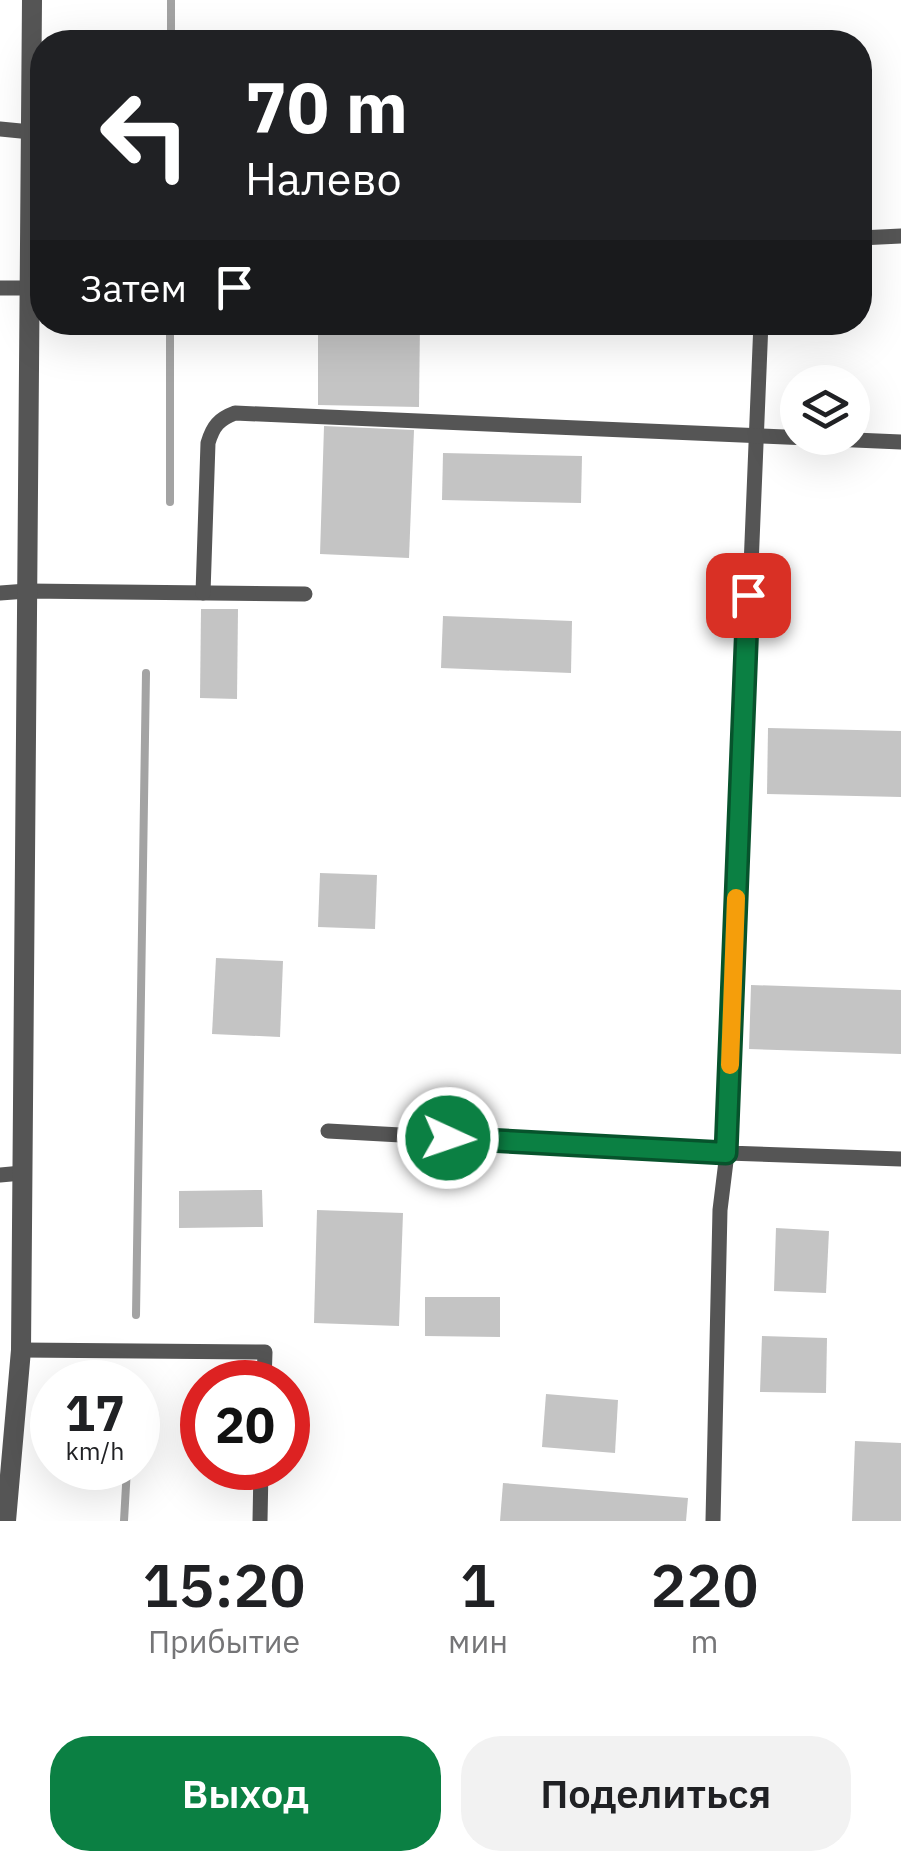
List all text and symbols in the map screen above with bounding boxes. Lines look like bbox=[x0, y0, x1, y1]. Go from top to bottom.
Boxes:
text: 70 m bbox=[245, 61, 408, 152]
icon: left bbox=[80, 70, 210, 200]
text: Налево bbox=[245, 149, 402, 207]
icon: arrive bbox=[207, 260, 262, 315]
text: Затем bbox=[80, 263, 187, 312]
map controls bbox=[780, 365, 870, 455]
button: layers bbox=[780, 365, 870, 455]
pin bbox=[706, 553, 791, 638]
icon: arrive bbox=[721, 568, 776, 623]
position arrow bbox=[396, 1086, 500, 1190]
speed limit sign: 20 bbox=[180, 1360, 310, 1490]
text: 17 bbox=[65, 1380, 125, 1445]
text: km/h bbox=[66, 1434, 124, 1467]
text: 15:20 bbox=[142, 1545, 306, 1624]
text: 1 bbox=[460, 1545, 496, 1624]
text: 220 bbox=[651, 1545, 759, 1624]
text: Прибытие bbox=[148, 1620, 300, 1662]
text: мин bbox=[448, 1620, 508, 1662]
text: m bbox=[691, 1620, 718, 1662]
button: Выход bbox=[50, 1736, 441, 1851]
button: Поделиться bbox=[461, 1736, 851, 1851]

